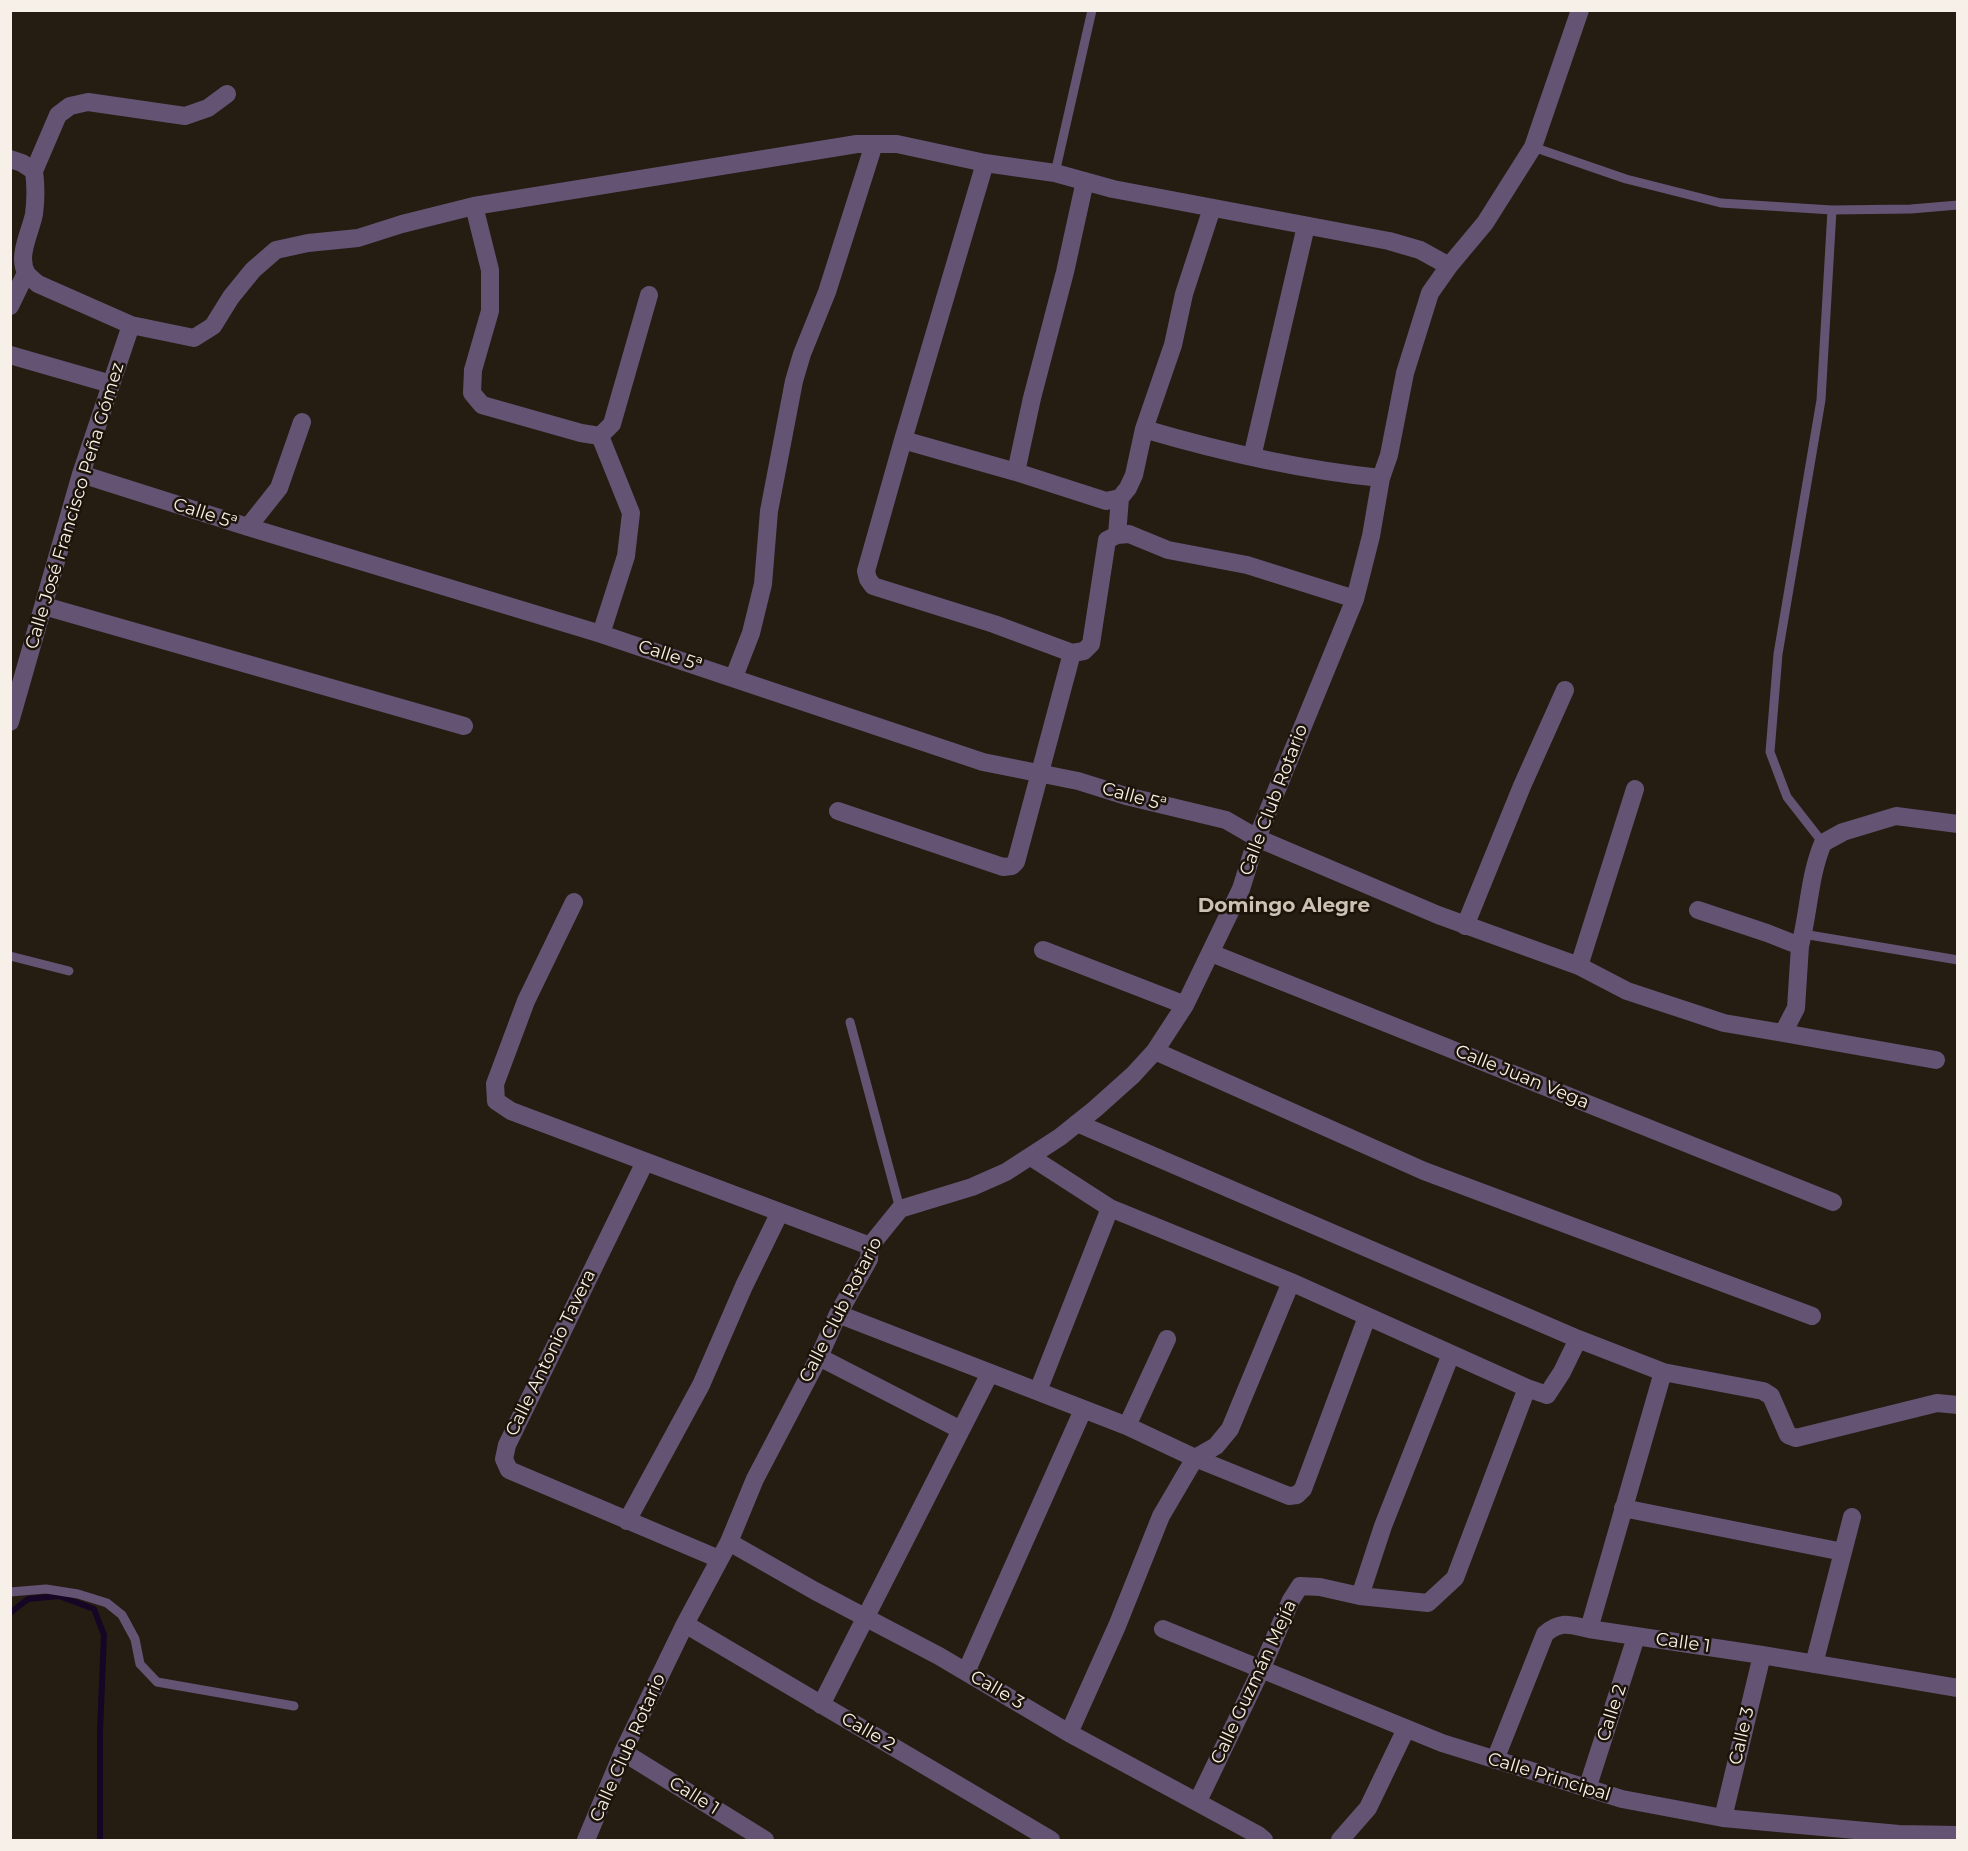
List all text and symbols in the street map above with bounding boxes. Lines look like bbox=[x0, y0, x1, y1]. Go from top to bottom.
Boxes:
street label: Calle José Francisco Peña Gómez bbox=[21, 360, 129, 652]
street label: Calle 5ª bbox=[170, 494, 240, 534]
street label: Calle 5ª bbox=[635, 636, 705, 676]
street label: Calle Club Rotario bbox=[1235, 721, 1313, 879]
street label: Calle 5ª bbox=[1099, 778, 1169, 816]
district label: Domingo Alegre bbox=[1198, 894, 1370, 918]
street label: Calle Juan Vega bbox=[1452, 1040, 1592, 1114]
street label: Calle Club Rotario bbox=[795, 1234, 887, 1386]
street label: Calle Antonio Tavera bbox=[501, 1266, 601, 1440]
street label: Calle Guzmán Mejía bbox=[1206, 1596, 1302, 1768]
street label: Calle 1 bbox=[1654, 1628, 1712, 1658]
street label: Calle 3 bbox=[966, 1666, 1028, 1714]
street label: Calle Club Rotario bbox=[586, 1670, 670, 1826]
street label: Calle 2 bbox=[1593, 1682, 1631, 1744]
street label: Calle 3 bbox=[1725, 1705, 1759, 1767]
street label: Calle 2 bbox=[837, 1708, 899, 1756]
street label: Calle Principal bbox=[1485, 1748, 1613, 1806]
street label: Calle 1 bbox=[665, 1772, 723, 1820]

